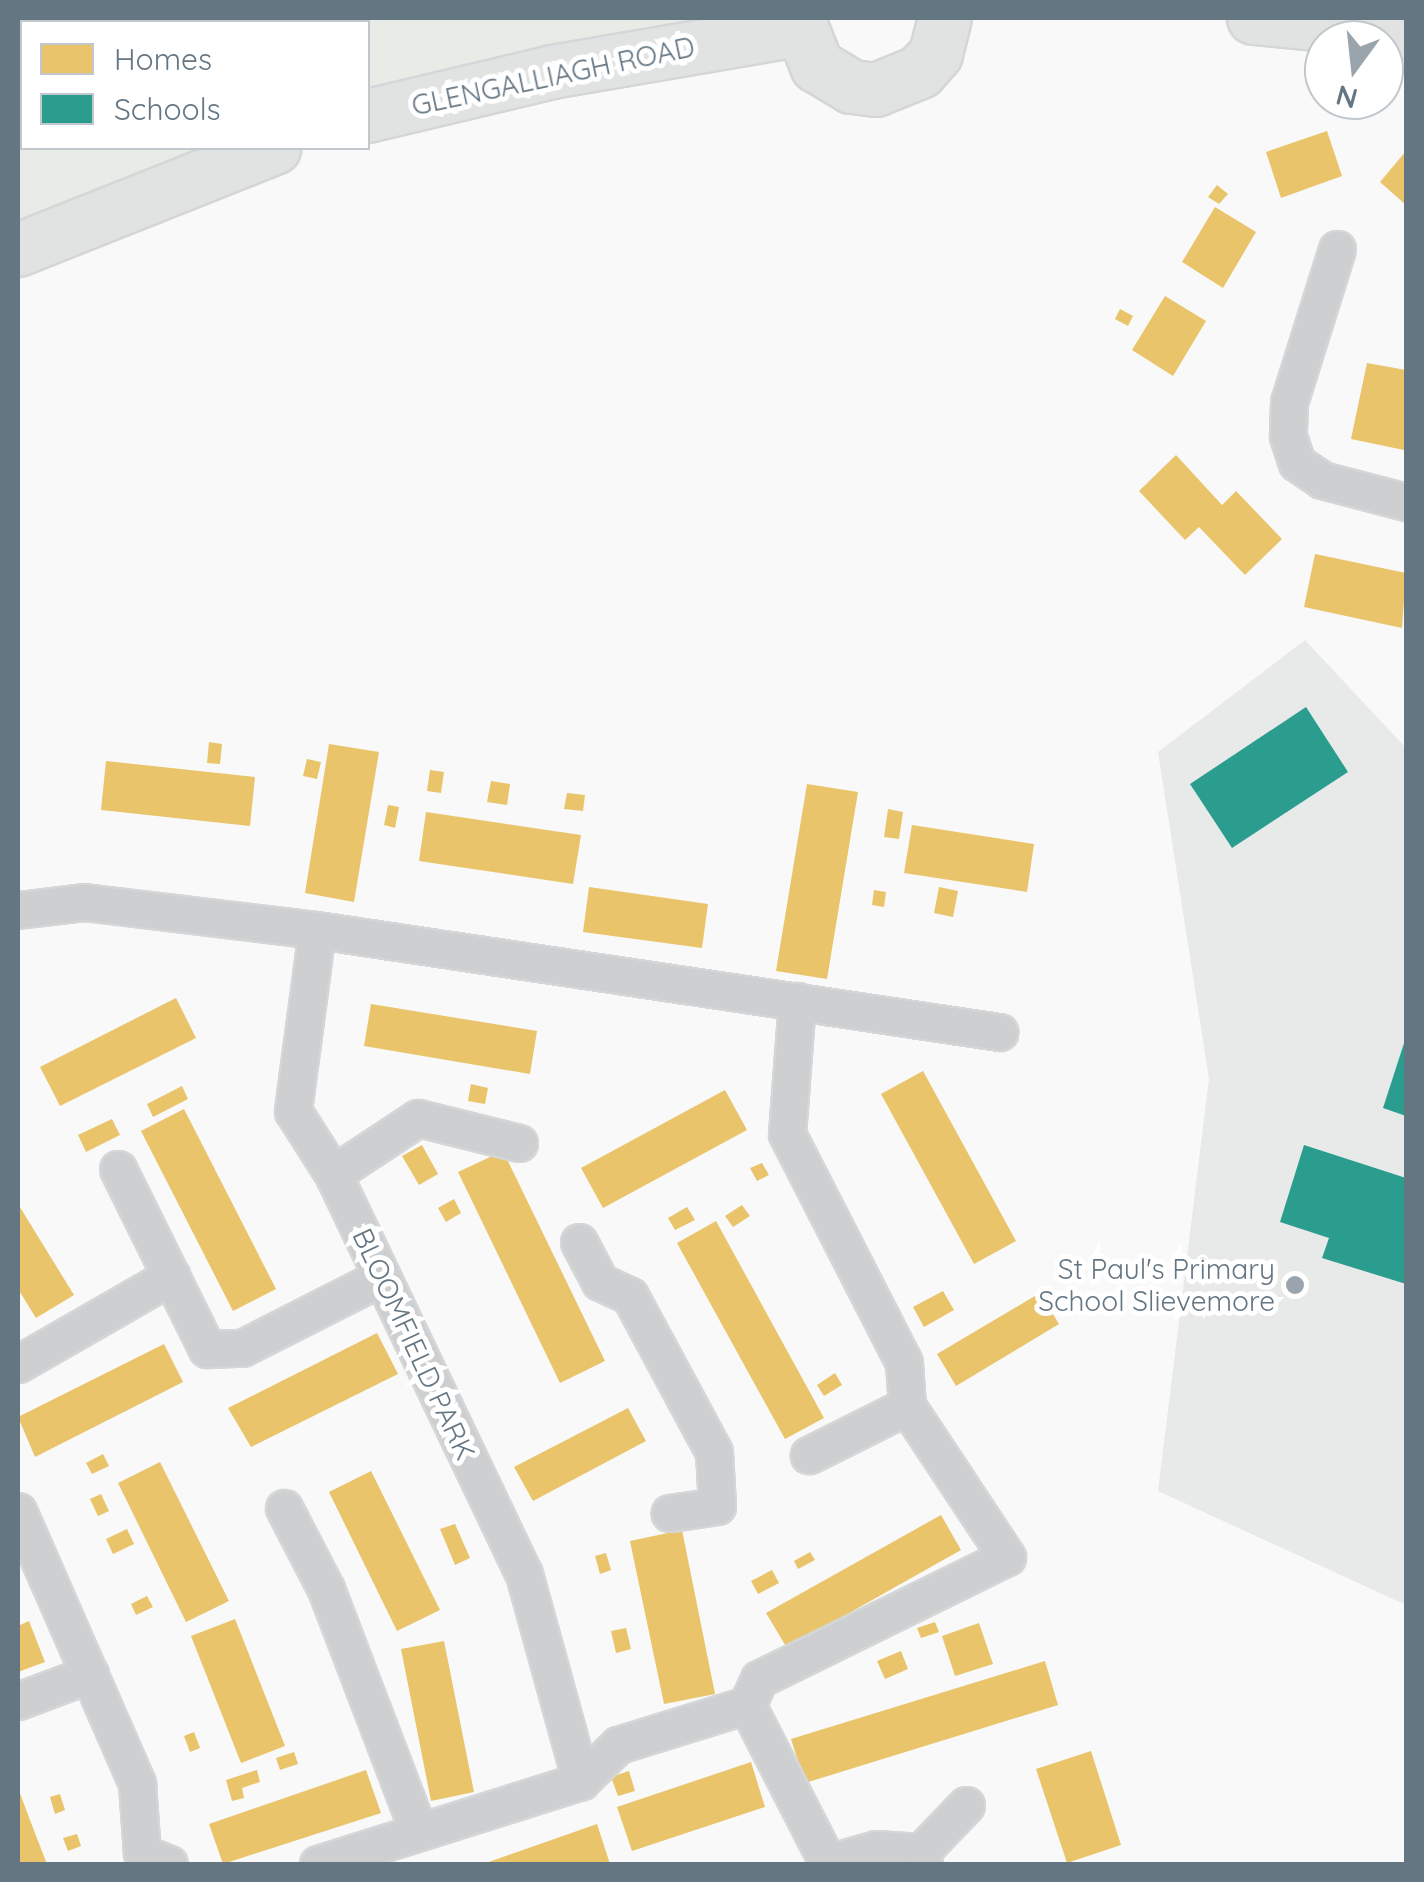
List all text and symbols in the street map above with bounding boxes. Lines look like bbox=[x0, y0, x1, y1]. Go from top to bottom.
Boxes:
legend bbox=[20, 20, 370, 150]
north arrow bbox=[1304, 20, 1404, 120]
street label: GLENGALLIAGH ROAD bbox=[409, 30, 697, 122]
text: Homes bbox=[114, 40, 212, 78]
text: N bbox=[1332, 78, 1361, 117]
text: Schools bbox=[114, 90, 221, 128]
street label: BLOOMFIELD PARK bbox=[346, 1223, 482, 1465]
place label: St Paul's Primary School Slievemore bbox=[1038, 1252, 1275, 1318]
marker: St Paul's Primary School Slievemore bbox=[1284, 1274, 1306, 1296]

